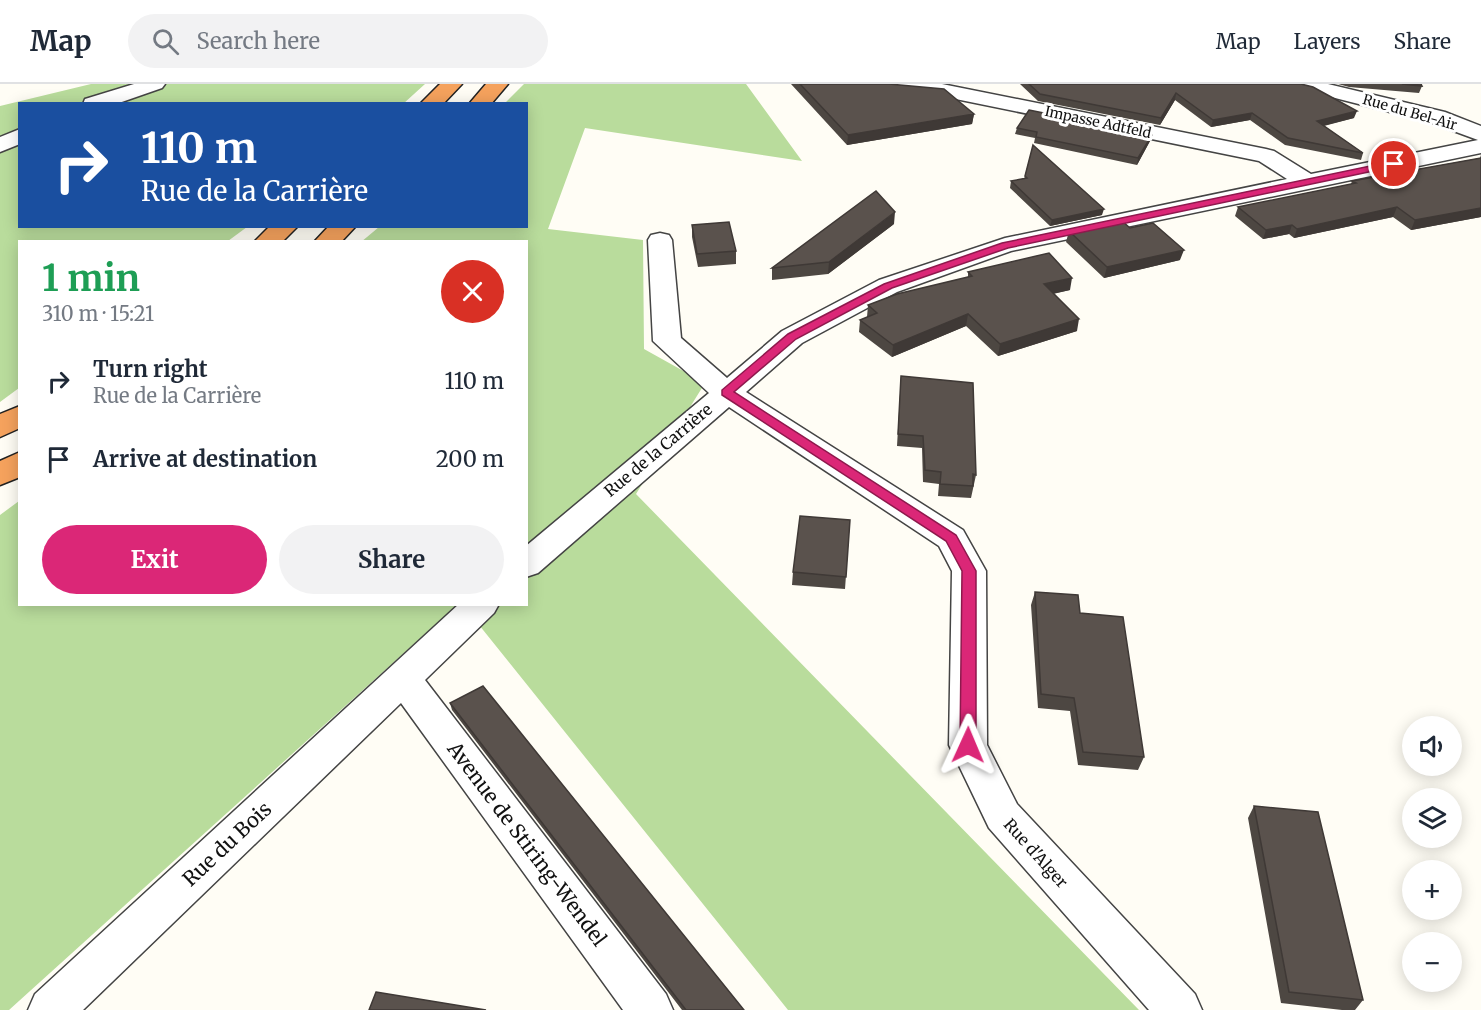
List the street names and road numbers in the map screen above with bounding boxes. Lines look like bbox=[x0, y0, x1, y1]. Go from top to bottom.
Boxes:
street label: Rue du Bel-Air bbox=[1361, 90, 1459, 134]
street label: Impasse Adtfeld bbox=[1043, 102, 1153, 142]
street label: Rue de la Carrière bbox=[600, 399, 716, 501]
street label: Avenue de Stiring-Wendel bbox=[442, 736, 612, 951]
street label: Rue du Bois bbox=[177, 796, 276, 891]
street label: Rue d'Alger bbox=[1000, 814, 1072, 892]

